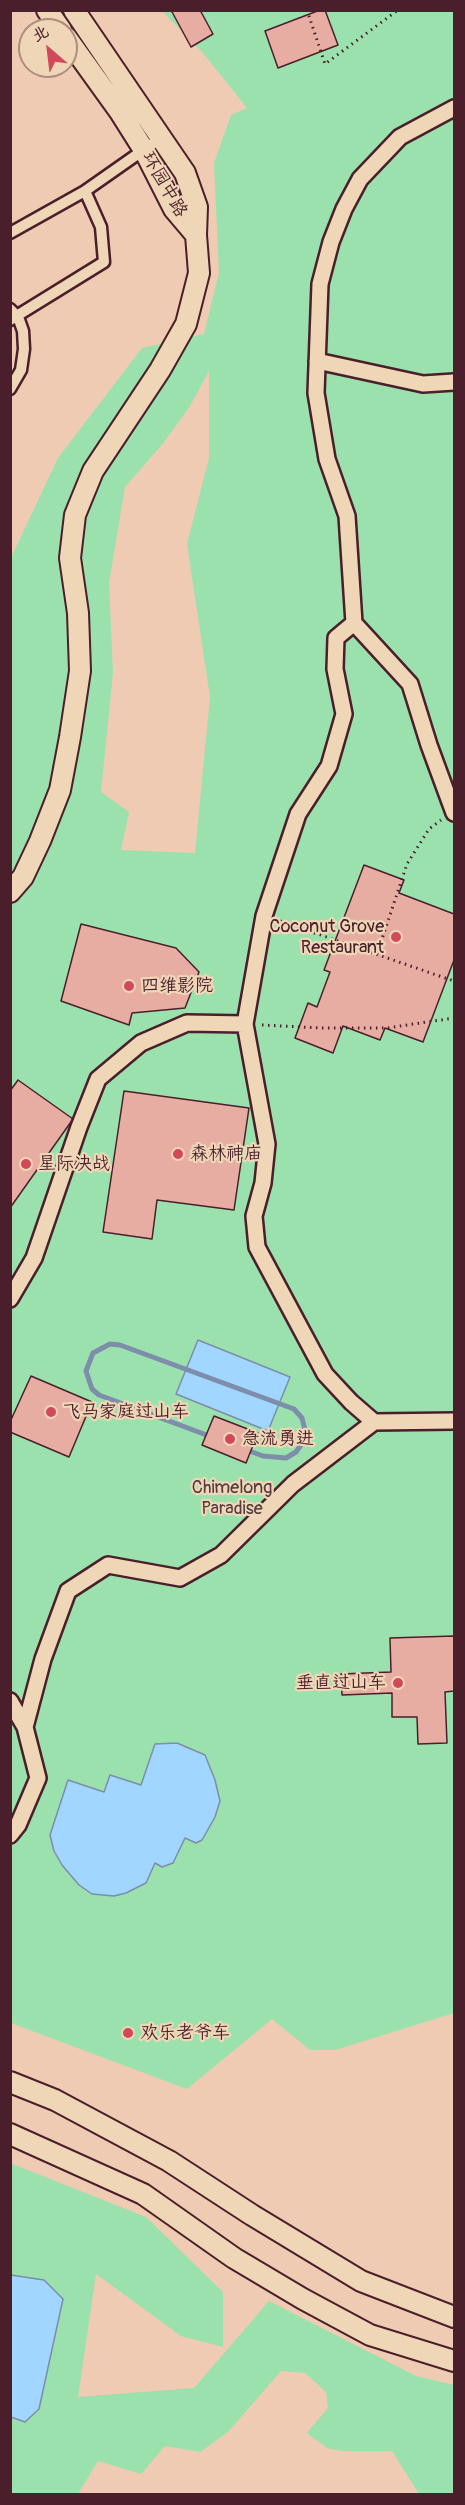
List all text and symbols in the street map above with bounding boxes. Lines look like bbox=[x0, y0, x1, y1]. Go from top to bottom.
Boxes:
north arrow bbox=[18, 18, 78, 78]
text: 北 bbox=[29, 21, 52, 46]
street label: 环园中路 bbox=[137, 148, 191, 222]
place label: Coconut Grove Restaurant bbox=[270, 916, 384, 958]
marker: Coconut Grove Restaurant bbox=[389, 930, 403, 944]
place label: 四维影院 bbox=[141, 975, 213, 997]
marker: 四维影院 bbox=[122, 979, 136, 993]
place label: 森林神庙 bbox=[190, 1143, 262, 1165]
marker: 森林神庙 bbox=[171, 1147, 185, 1161]
place label: 星际决战 bbox=[38, 1153, 110, 1175]
marker: 星际决战 bbox=[19, 1157, 33, 1171]
place label: 飞马家庭过山车 bbox=[63, 1401, 189, 1423]
marker: 飞马家庭过山车 bbox=[44, 1405, 58, 1419]
place label: 急流勇进 bbox=[242, 1428, 314, 1450]
marker: 急流勇进 bbox=[223, 1432, 237, 1446]
park label: Chimelong Paradise bbox=[192, 1477, 272, 1520]
place label: 垂直过山车 bbox=[296, 1672, 386, 1694]
marker: 垂直过山车 bbox=[391, 1676, 405, 1690]
place label: 欢乐老爷车 bbox=[140, 2022, 230, 2044]
marker: 欢乐老爷车 bbox=[121, 2026, 135, 2040]

